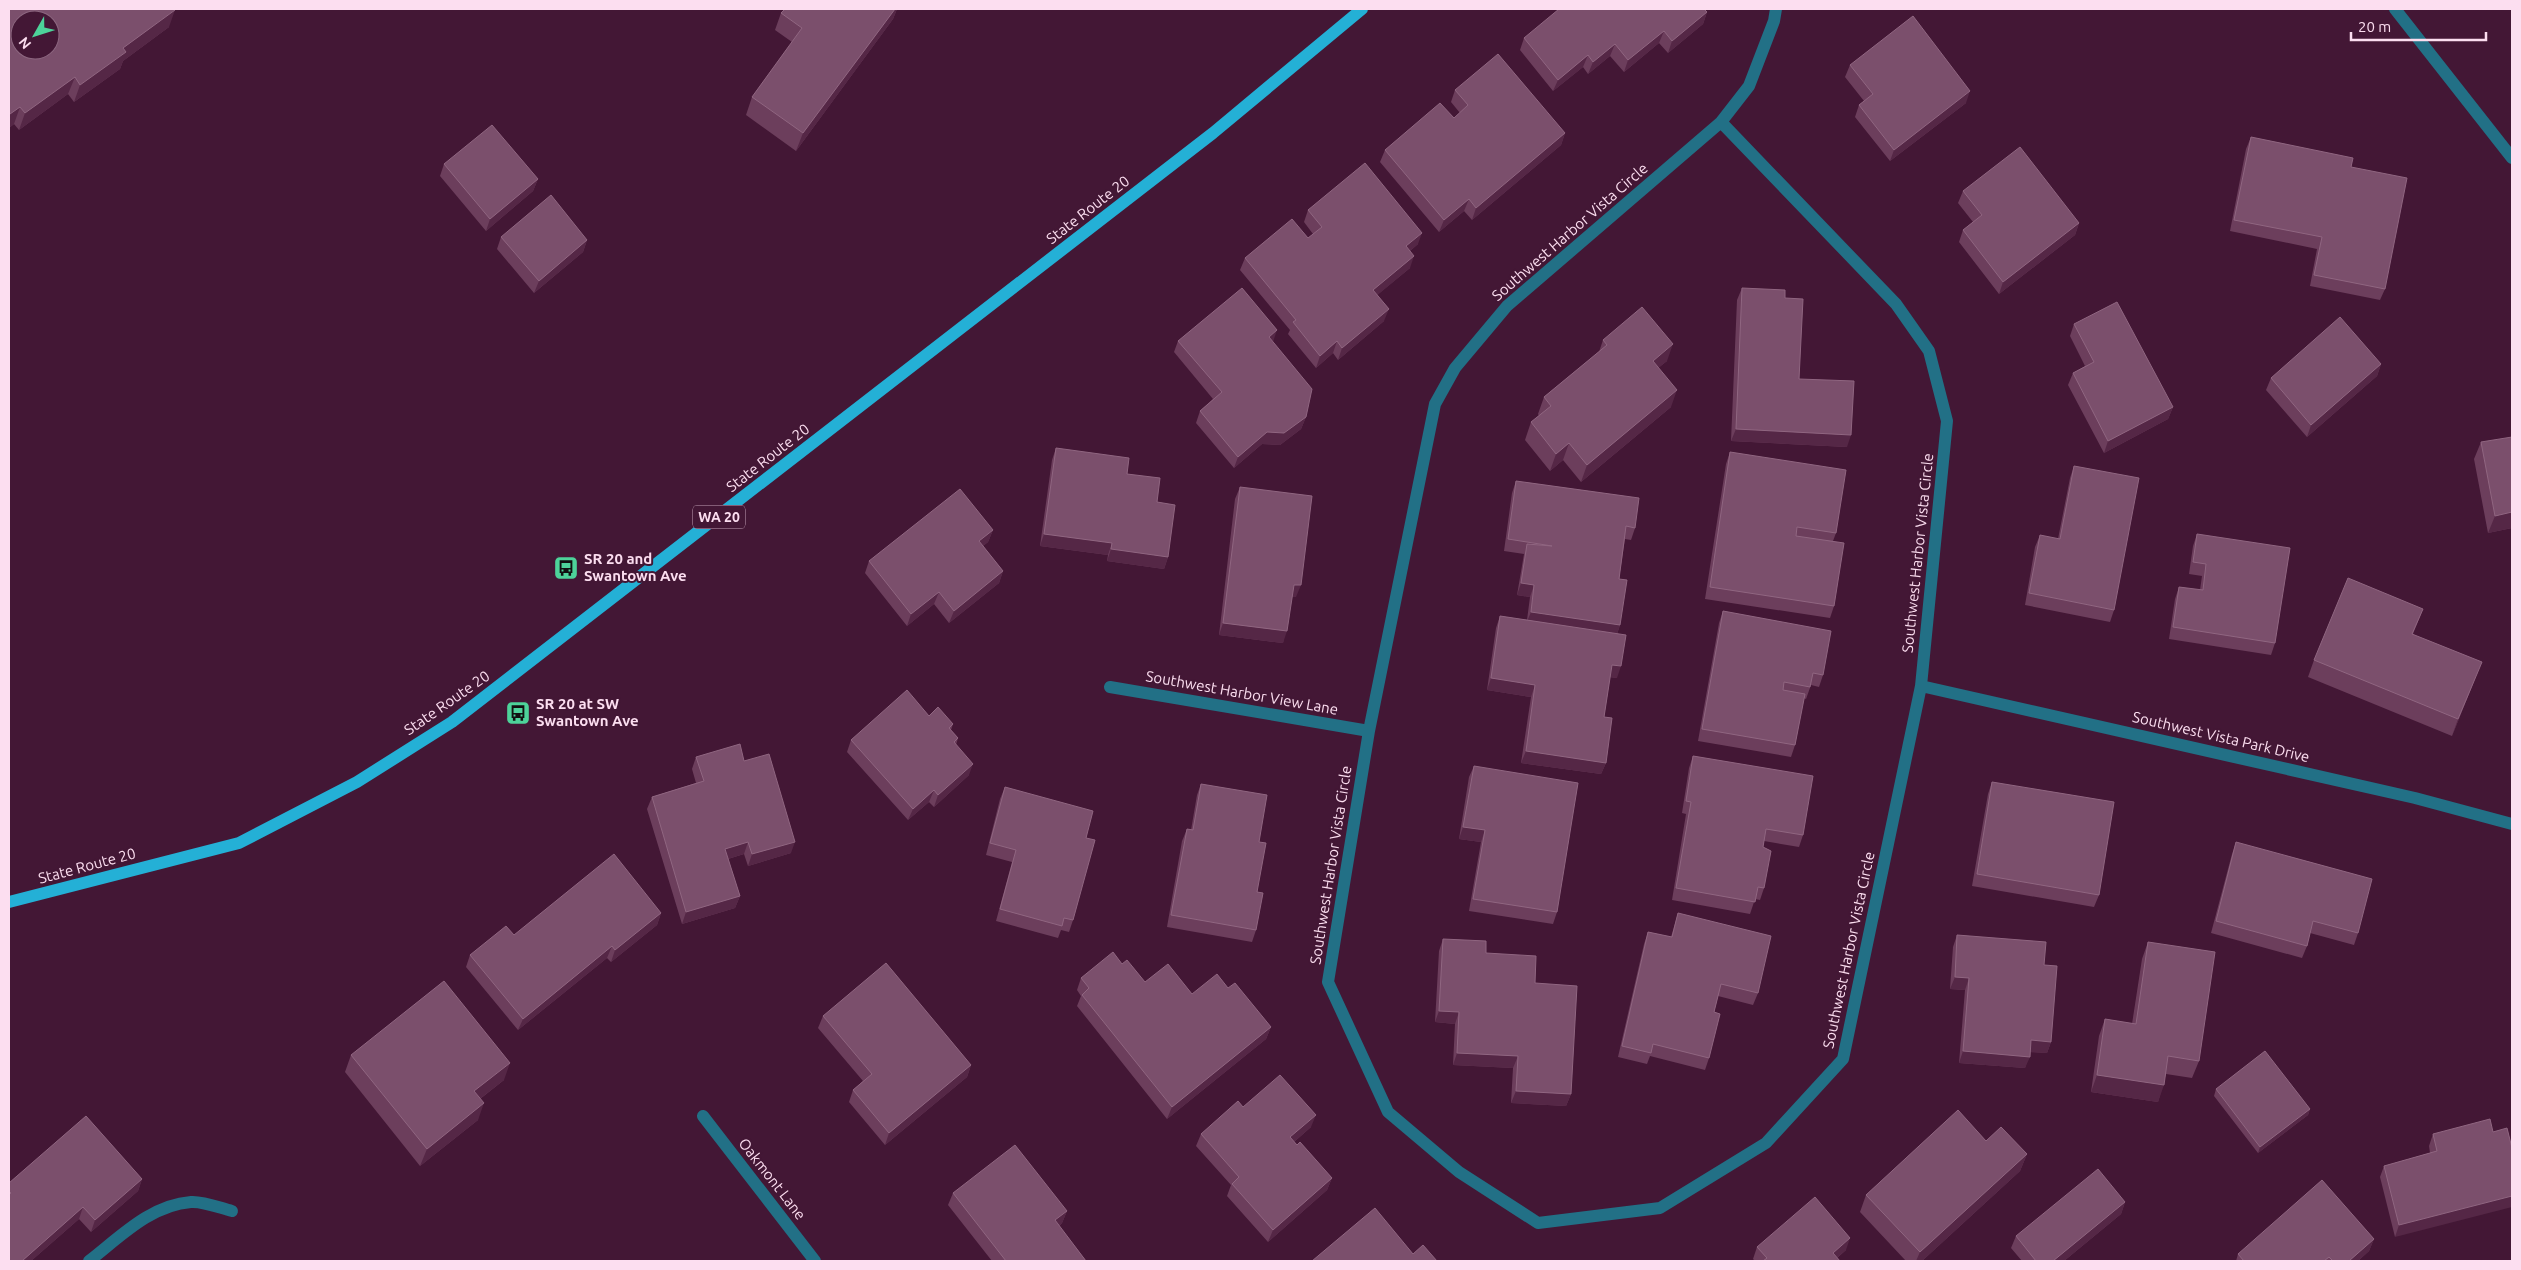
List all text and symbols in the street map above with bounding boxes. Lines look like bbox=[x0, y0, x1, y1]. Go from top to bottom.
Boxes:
north arrow bbox=[10, 10, 60, 60]
scale bar bbox=[2351, 10, 2486, 42]
text: 20 m bbox=[2358, 18, 2391, 35]
text: N bbox=[15, 34, 34, 52]
street label: Southwest Harbor Vista Circle bbox=[1488, 159, 1651, 304]
street label: State Route 20 bbox=[1043, 172, 1132, 247]
street label: State Route 20 bbox=[723, 420, 812, 495]
street label: Southwest Harbor Vista Circle bbox=[1899, 452, 1936, 654]
road number: WA 20 bbox=[693, 506, 745, 528]
place label: SR 20 and Swantown Ave bbox=[584, 550, 687, 584]
bus stop icon: SR 20 and Swantown Ave bbox=[553, 555, 579, 581]
street label: State Route 20 bbox=[401, 667, 493, 738]
street label: Southwest Harbor View Lane bbox=[1145, 667, 1340, 718]
place label: SR 20 at SW Swantown Ave bbox=[536, 695, 639, 729]
bus stop icon: SR 20 at SW Swantown Ave bbox=[505, 700, 531, 726]
street label: Southwest Vista Park Drive bbox=[2131, 708, 2311, 765]
street label: Southwest Harbor Vista Circle bbox=[1306, 764, 1355, 965]
street label: State Route 20 bbox=[36, 844, 137, 887]
street label: Southwest Harbor Vista Circle bbox=[1819, 850, 1878, 1050]
street label: Oakmont Lane bbox=[735, 1135, 809, 1223]

